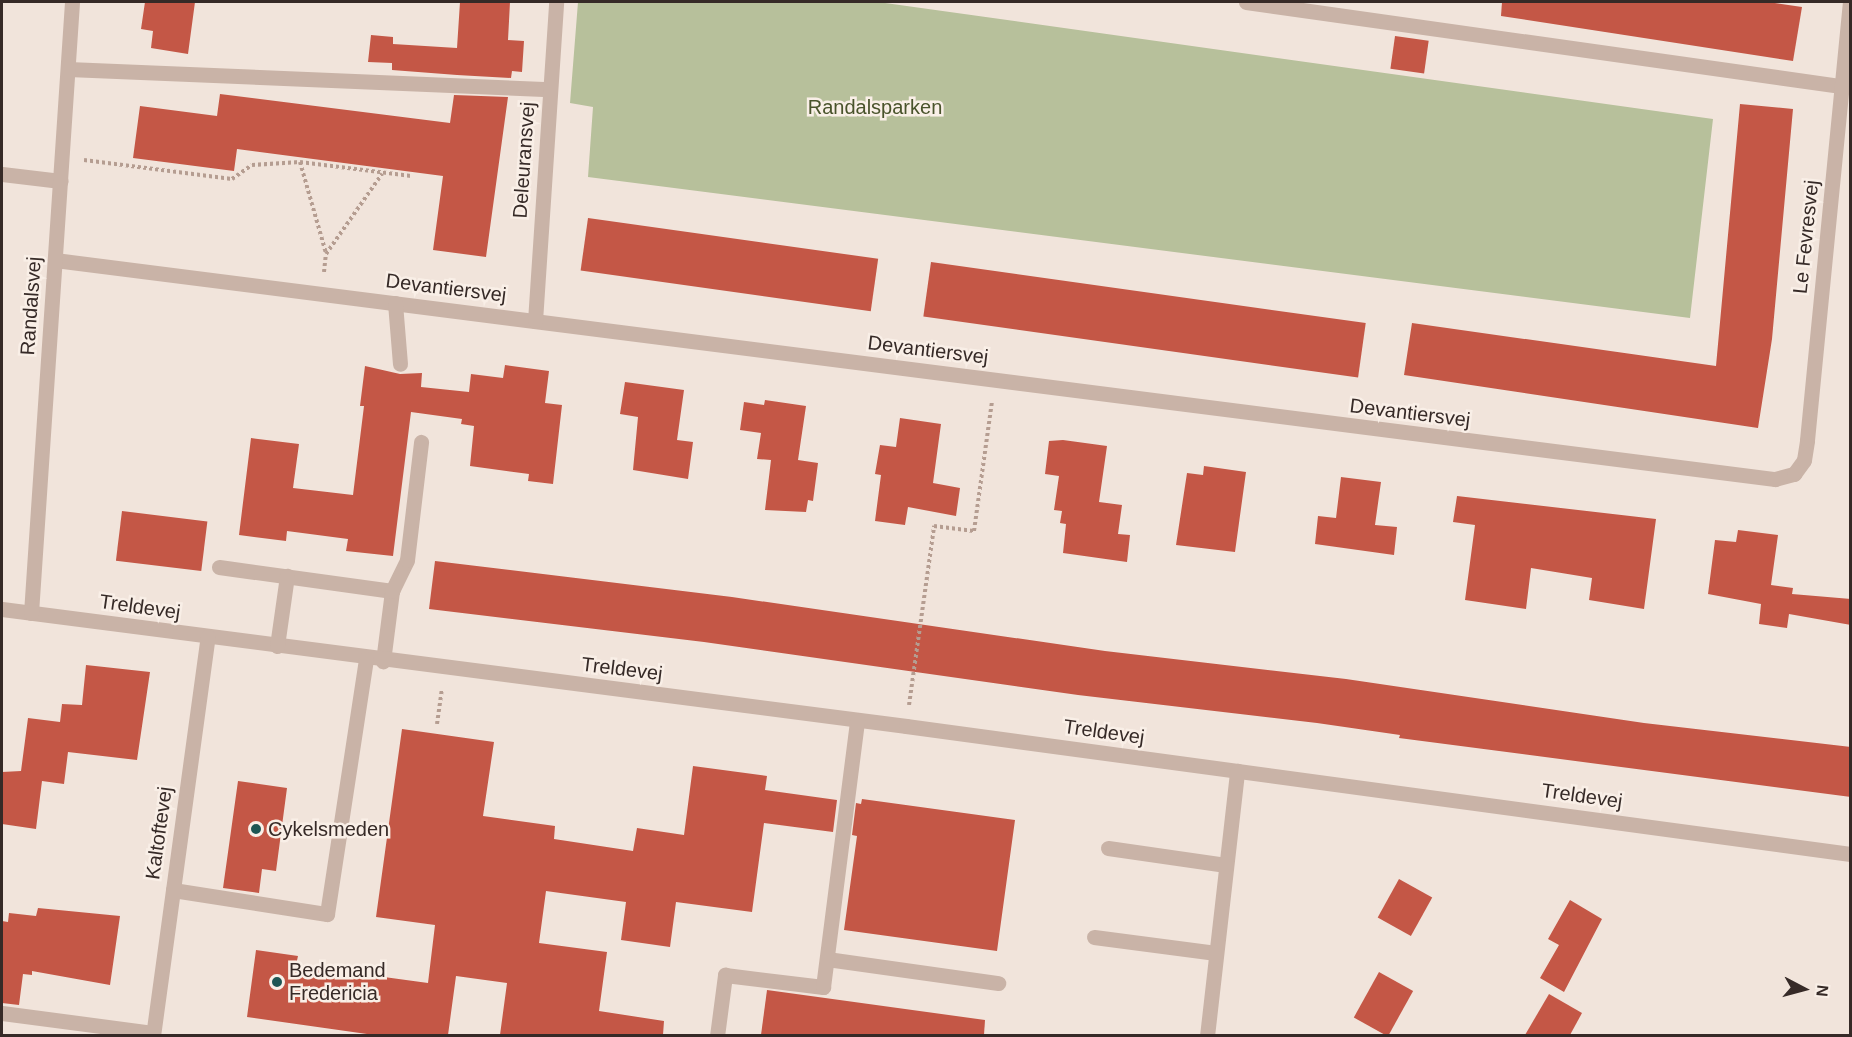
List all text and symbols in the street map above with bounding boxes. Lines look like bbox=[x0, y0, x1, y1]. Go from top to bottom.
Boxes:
park label: Randalsparken bbox=[808, 95, 942, 119]
street label: Deleuransvej bbox=[508, 101, 540, 219]
street label: Le Fevresvej bbox=[1788, 179, 1824, 295]
street label: Randalsvej bbox=[16, 256, 46, 356]
street label: Devantiersvej bbox=[384, 269, 508, 307]
street label: Devantiersvej bbox=[866, 331, 990, 369]
street label: Devantiersvej bbox=[1348, 394, 1472, 432]
street label: Treldevej bbox=[98, 589, 182, 625]
street label: Treldevej bbox=[580, 652, 664, 686]
street label: Treldevej bbox=[1062, 714, 1146, 750]
street label: Treldevej bbox=[1540, 778, 1624, 814]
street label: Kaltoftevej bbox=[141, 785, 177, 881]
place label: Cykelsmeden bbox=[268, 817, 389, 841]
marker: Cykelsmeden bbox=[249, 822, 263, 836]
place label: Bedemand Fredericia bbox=[289, 958, 386, 1005]
north arrow bbox=[1774, 959, 1834, 1019]
marker: Bedemand Fredericia bbox=[270, 975, 284, 989]
text: N bbox=[1813, 984, 1831, 998]

